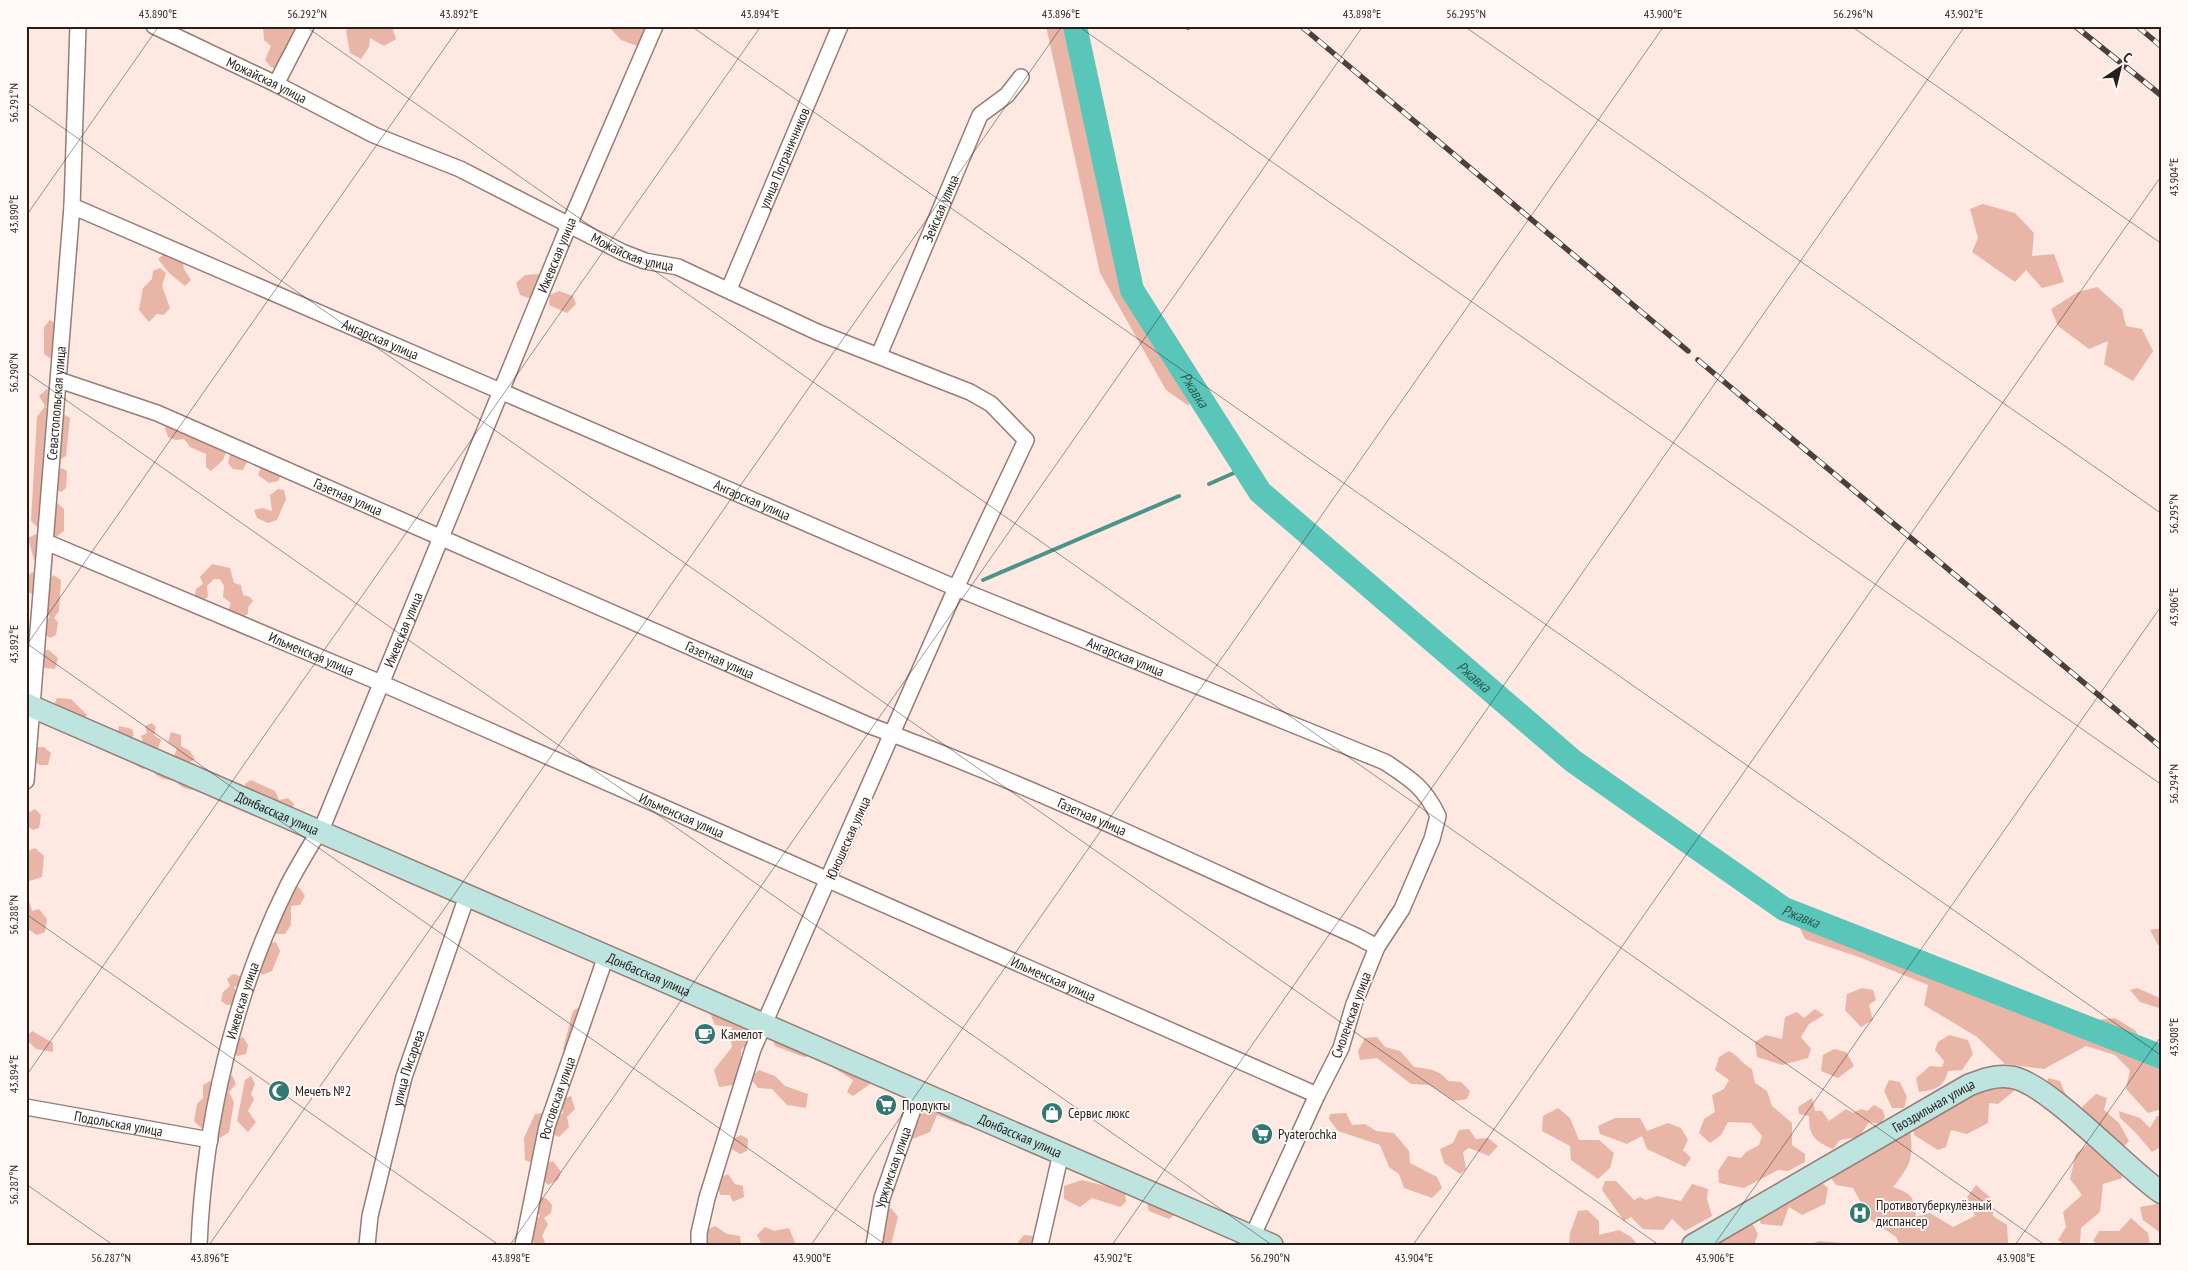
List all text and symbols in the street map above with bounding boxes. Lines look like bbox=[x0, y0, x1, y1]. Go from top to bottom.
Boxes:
text: 43.890°E bbox=[139, 6, 177, 21]
text: 56.292°N bbox=[287, 6, 327, 21]
text: 43.892°E bbox=[440, 6, 478, 21]
text: 43.894°E bbox=[741, 6, 779, 21]
text: 43.896°E bbox=[1042, 6, 1080, 21]
text: 43.898°E bbox=[1343, 6, 1381, 21]
text: 56.295°N bbox=[1446, 6, 1486, 21]
text: 43.900°E bbox=[1644, 6, 1682, 21]
text: 56.296°N bbox=[1833, 6, 1873, 21]
text: 43.902°E bbox=[1945, 6, 1983, 21]
north arrow bbox=[2096, 42, 2146, 92]
text: С bbox=[2120, 48, 2136, 67]
street label: Можайская улица bbox=[224, 53, 310, 107]
text: 56.291°N bbox=[6, 83, 21, 123]
street label: улица Пограничников bbox=[755, 105, 814, 211]
text: 43.904°E bbox=[2166, 158, 2181, 196]
street label: Зейская улица bbox=[919, 172, 963, 245]
text: 43.890°E bbox=[6, 195, 21, 233]
street label: Ижевская улица bbox=[533, 215, 580, 295]
street label: Можайская улица bbox=[588, 229, 675, 275]
street label: Ангарская улица bbox=[339, 315, 421, 364]
street label: Севастопольская улица bbox=[43, 345, 70, 461]
text: 56.290°N bbox=[6, 353, 21, 393]
water label: Ржавка bbox=[1177, 368, 1214, 412]
street label: Газетная улица bbox=[311, 474, 385, 520]
street label: Ангарская улица bbox=[711, 475, 793, 524]
text: 56.295°N bbox=[2166, 494, 2181, 534]
text: 43.906°E bbox=[2166, 588, 2181, 626]
street label: Ижевская улица bbox=[380, 589, 427, 670]
text: 43.892°E bbox=[6, 625, 21, 663]
street label: Ильменская улица bbox=[266, 628, 357, 680]
street label: Ангарская улица bbox=[1084, 633, 1167, 680]
street label: Газетная улица bbox=[683, 637, 757, 683]
water label: Ржавка bbox=[1454, 656, 1496, 697]
text: 56.294°N bbox=[2166, 764, 2181, 804]
street label: Донбасская улица bbox=[233, 787, 322, 839]
street label: Ильменская улица bbox=[636, 789, 727, 842]
street label: Юношеская улица bbox=[822, 794, 874, 882]
street label: Газетная улица bbox=[1055, 794, 1129, 840]
text: 56.288°N bbox=[6, 895, 21, 935]
water label: Ржавка bbox=[1780, 900, 1823, 932]
street label: Донбасская улица bbox=[604, 948, 693, 1000]
street label: Ильменская улица bbox=[1008, 952, 1099, 1005]
street label: Ижевская улица bbox=[222, 960, 263, 1041]
street label: Смоленская улица bbox=[1327, 969, 1375, 1061]
text: 43.908°E bbox=[2166, 1018, 2181, 1056]
cafe icon: Камелот bbox=[693, 1022, 717, 1046]
place label: Камелот bbox=[721, 1025, 763, 1043]
street label: улица Писарева bbox=[388, 1028, 429, 1108]
street label: Ростовская улица bbox=[536, 1054, 579, 1141]
text: 43.894°E bbox=[6, 1055, 21, 1093]
street label: Гвоздильная улица bbox=[1889, 1075, 1977, 1137]
mosque icon: Мечеть №2 bbox=[267, 1079, 291, 1103]
place label: Мечеть №2 bbox=[295, 1082, 351, 1100]
supermarket icon: Продукты bbox=[874, 1093, 898, 1117]
place label: Продукты bbox=[902, 1096, 950, 1114]
shop icon: Сервис люкс bbox=[1040, 1101, 1064, 1125]
place label: Сервис люкс bbox=[1068, 1104, 1130, 1122]
street label: Подольская улица bbox=[73, 1107, 164, 1140]
street label: Донбасская улица bbox=[976, 1110, 1065, 1162]
supermarket icon: Pyaterochka bbox=[1250, 1122, 1274, 1146]
street label: Уржумская улица bbox=[871, 1124, 915, 1210]
place label: Pyaterochka bbox=[1278, 1125, 1337, 1143]
text: 56.287°N bbox=[6, 1165, 21, 1205]
place label: Противотуберкулёзный диспансер bbox=[1876, 1196, 1992, 1230]
hospital icon: Противотуберкулёзный диспансер bbox=[1848, 1201, 1872, 1225]
text: 56.287°N bbox=[91, 1250, 131, 1265]
text: 43.896°E bbox=[191, 1250, 229, 1265]
text: 43.898°E bbox=[492, 1250, 530, 1265]
text: 43.900°E bbox=[793, 1250, 831, 1265]
text: 43.902°E bbox=[1094, 1250, 1132, 1265]
text: 56.290°N bbox=[1250, 1250, 1290, 1265]
text: 43.904°E bbox=[1395, 1250, 1433, 1265]
text: 43.906°E bbox=[1696, 1250, 1734, 1265]
text: 43.908°E bbox=[1997, 1250, 2035, 1265]

